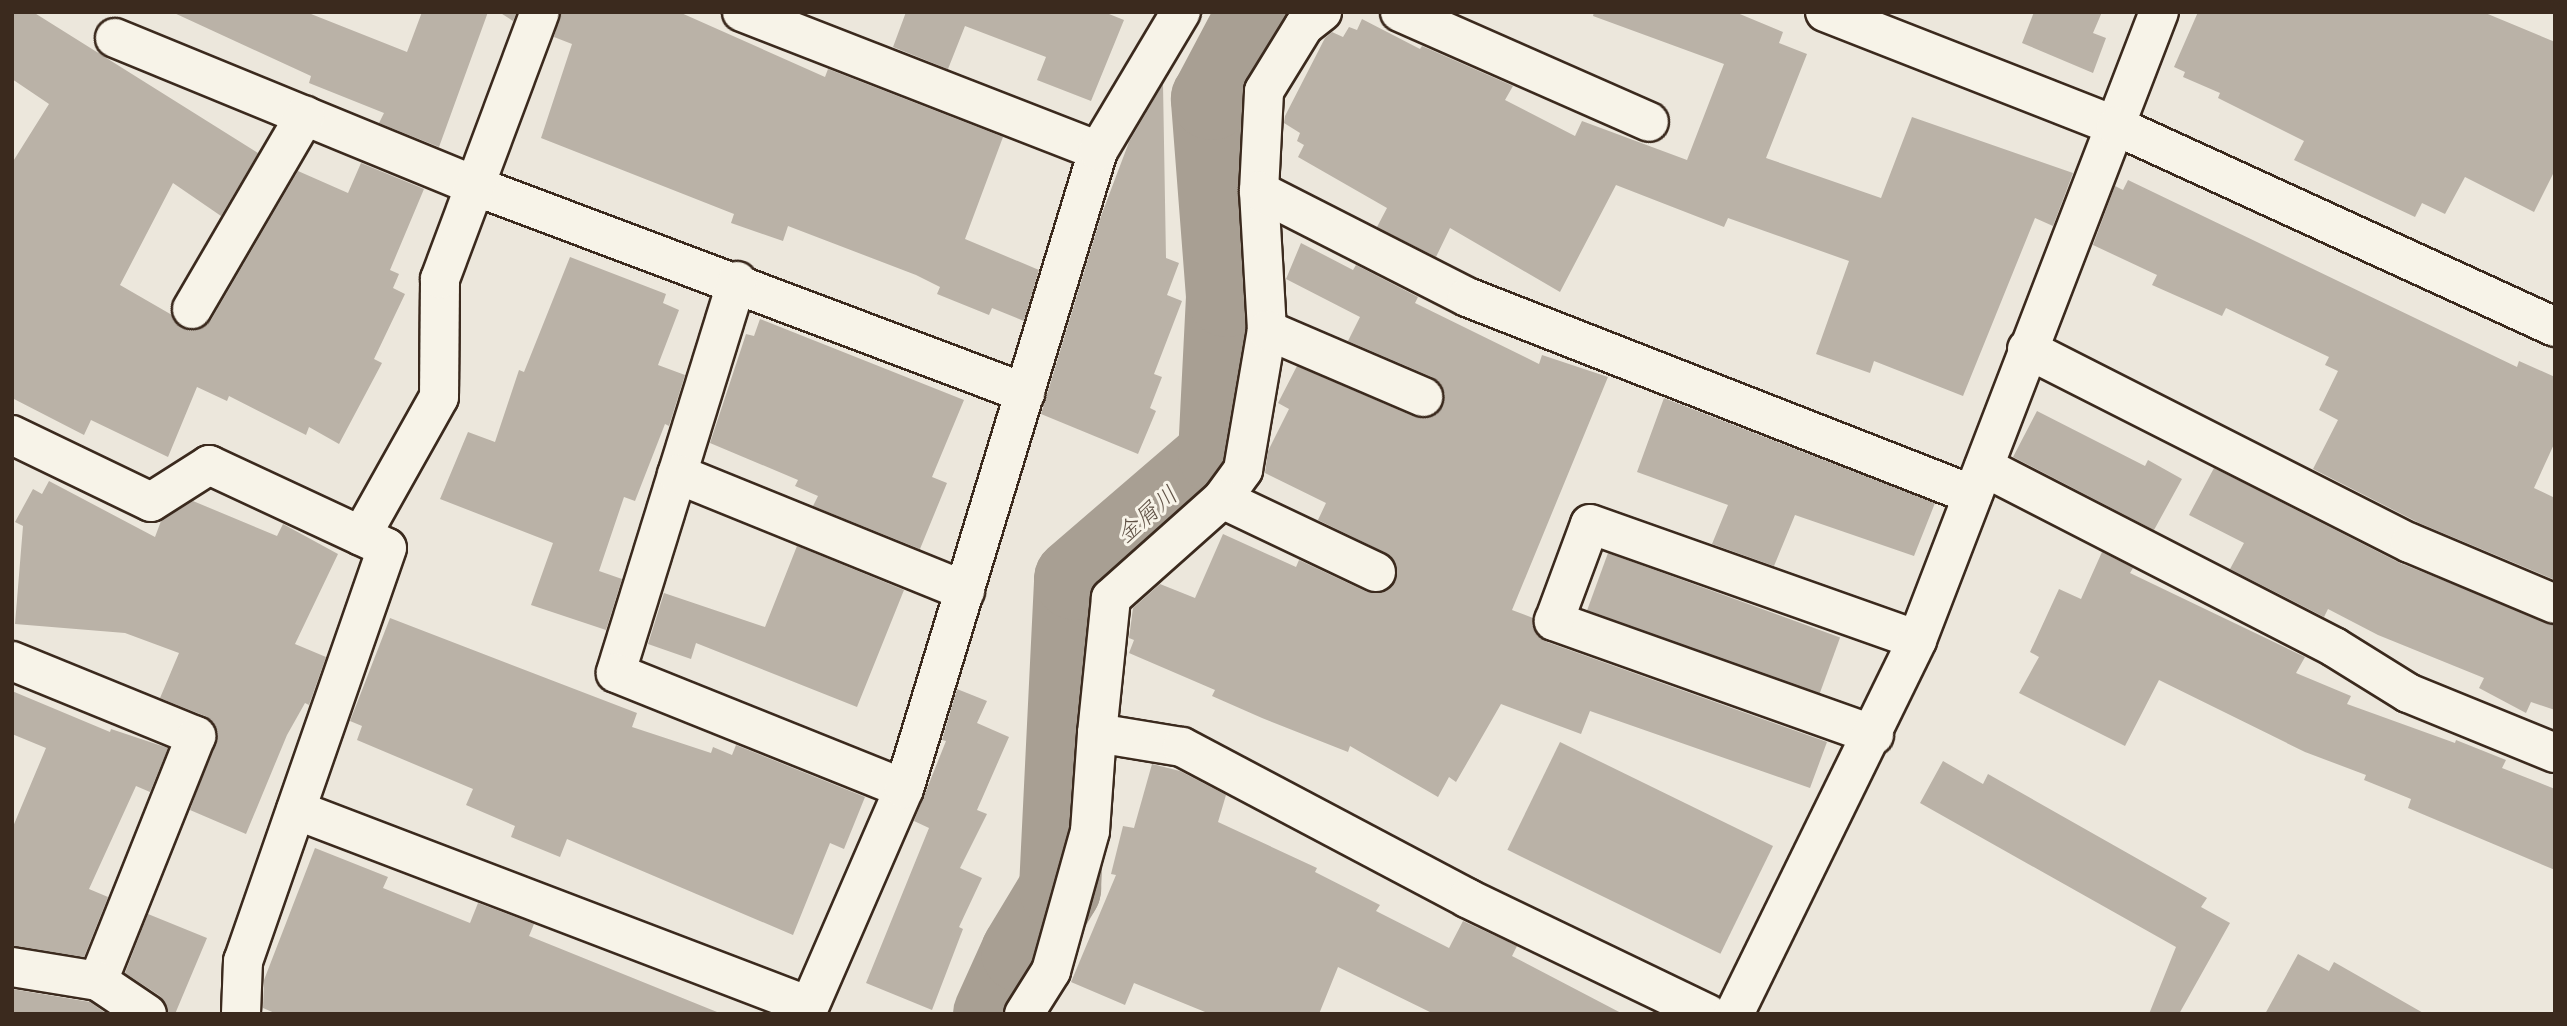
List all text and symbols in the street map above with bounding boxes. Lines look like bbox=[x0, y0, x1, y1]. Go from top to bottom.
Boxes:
water label: 金屑川 bbox=[1111, 482, 1185, 550]

